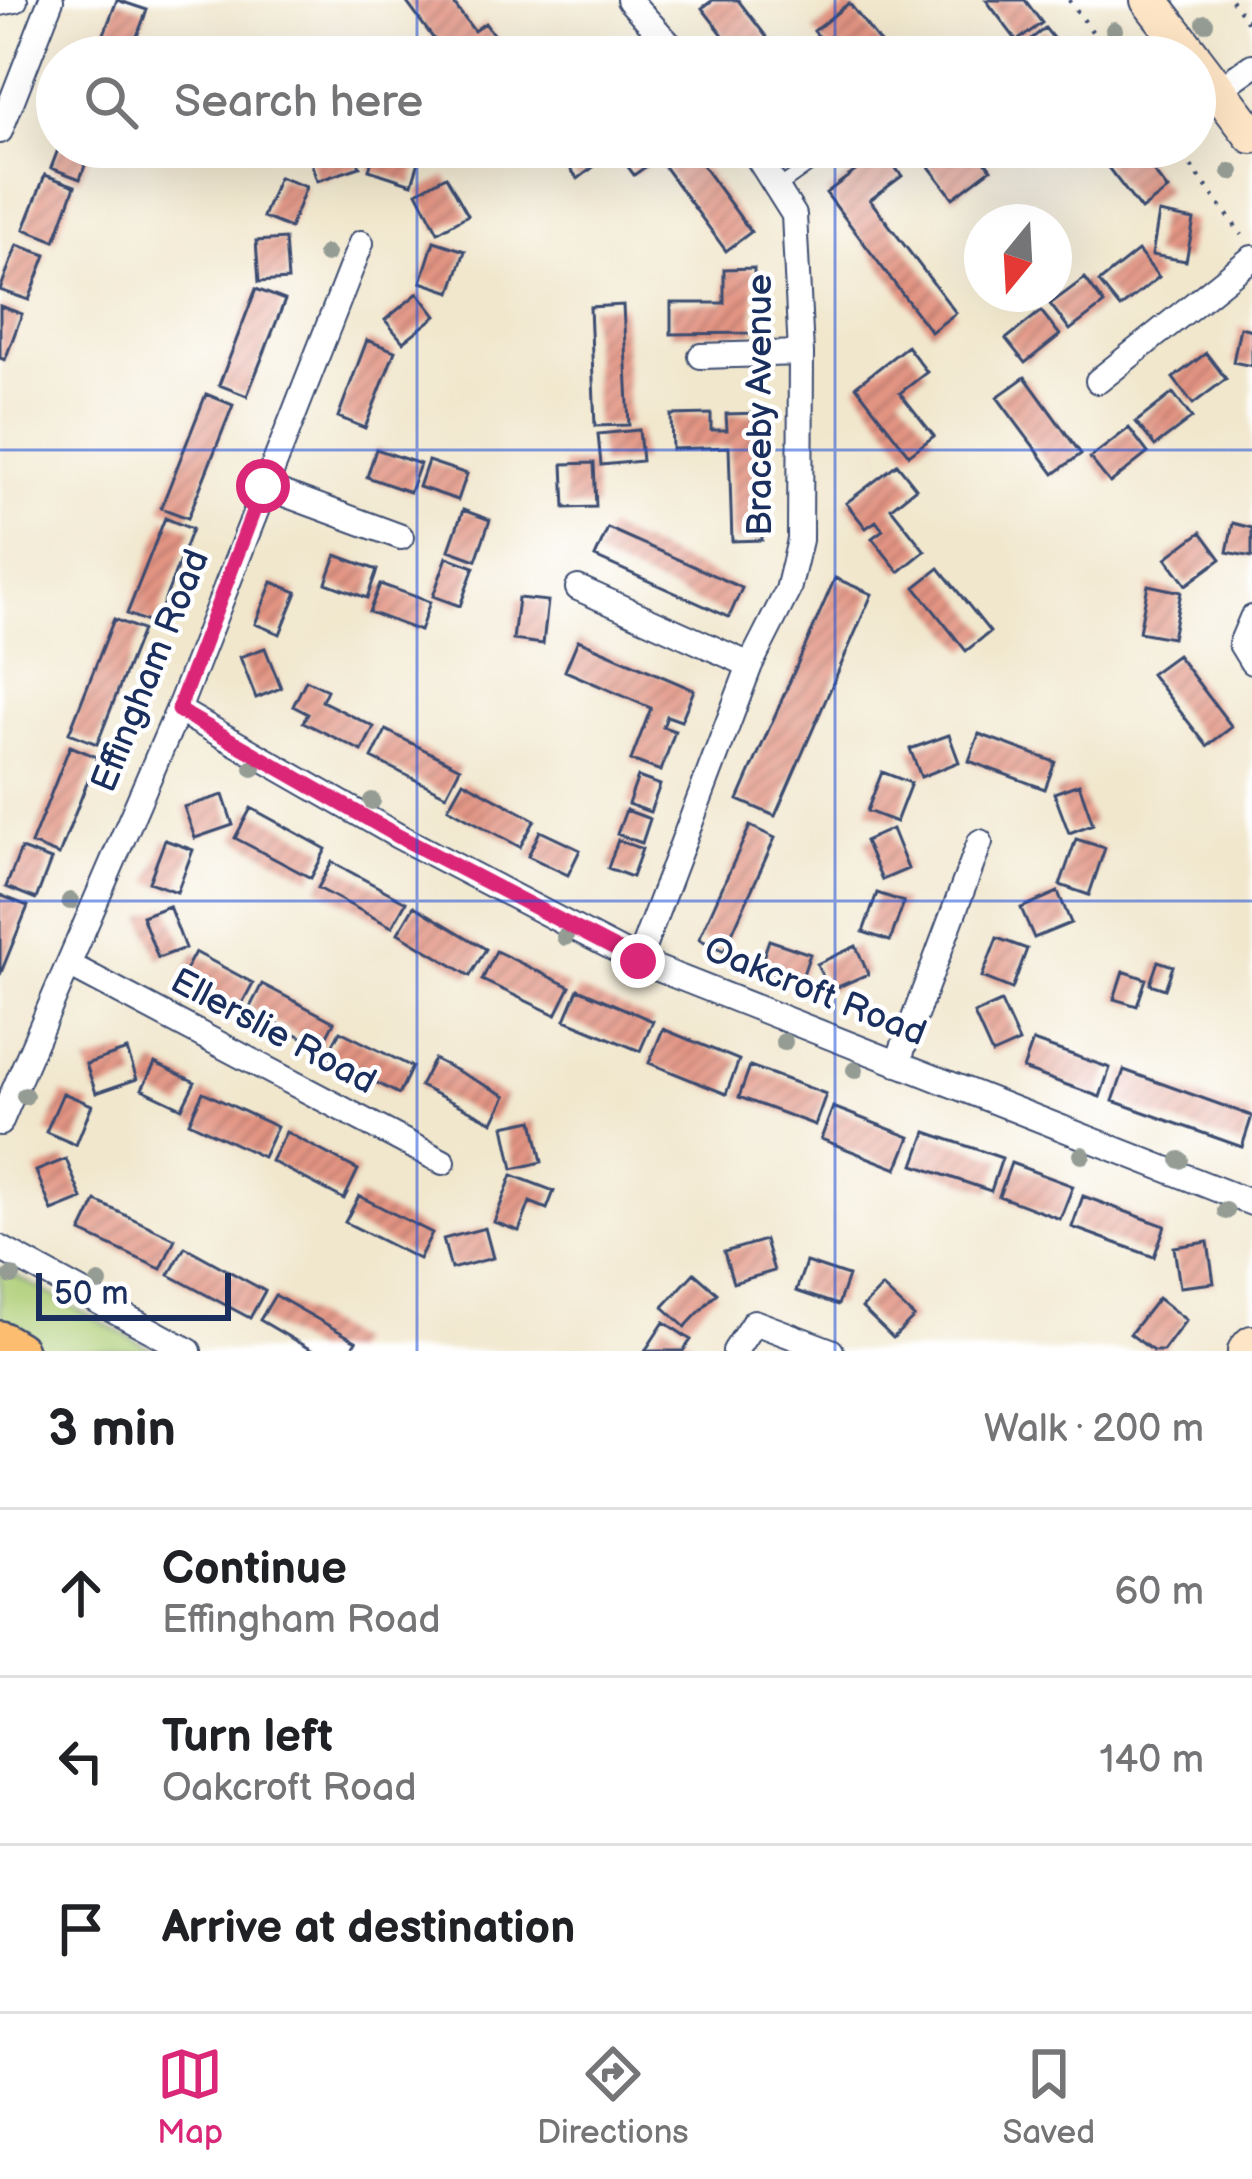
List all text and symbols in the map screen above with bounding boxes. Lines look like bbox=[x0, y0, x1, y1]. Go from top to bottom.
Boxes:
search box bbox=[36, 36, 1216, 168]
icon: search bbox=[78, 69, 144, 135]
text: Search here bbox=[174, 75, 423, 130]
north arrow bbox=[964, 204, 1072, 312]
street label: Braceby Avenue bbox=[739, 274, 782, 536]
route start bbox=[236, 459, 290, 513]
street label: Effingham Road bbox=[83, 544, 219, 798]
street label: Oakcroft Road bbox=[698, 928, 932, 1056]
route end bbox=[611, 934, 665, 988]
street label: Ellerslie Road bbox=[163, 960, 383, 1104]
scale bar bbox=[36, 1267, 231, 1320]
text: 50 m bbox=[54, 1274, 129, 1314]
text: 3 min bbox=[48, 1399, 176, 1460]
text: Walk · 200 m bbox=[984, 1406, 1204, 1453]
text: Continue bbox=[162, 1542, 347, 1597]
icon: ahead bbox=[48, 1560, 114, 1626]
text: 60 m bbox=[1114, 1569, 1204, 1616]
text: Effingham Road bbox=[162, 1597, 441, 1644]
text: Turn left bbox=[162, 1710, 333, 1765]
icon: left bbox=[48, 1728, 114, 1794]
text: 140 m bbox=[1099, 1737, 1204, 1784]
text: Oakcroft Road bbox=[162, 1765, 417, 1812]
icon: arrive bbox=[48, 1896, 114, 1962]
text: Arrive at destination bbox=[162, 1901, 575, 1956]
tab: Map bbox=[157, 2041, 223, 2153]
tab: Directions bbox=[537, 2041, 689, 2153]
tab: Saved bbox=[1002, 2041, 1095, 2153]

